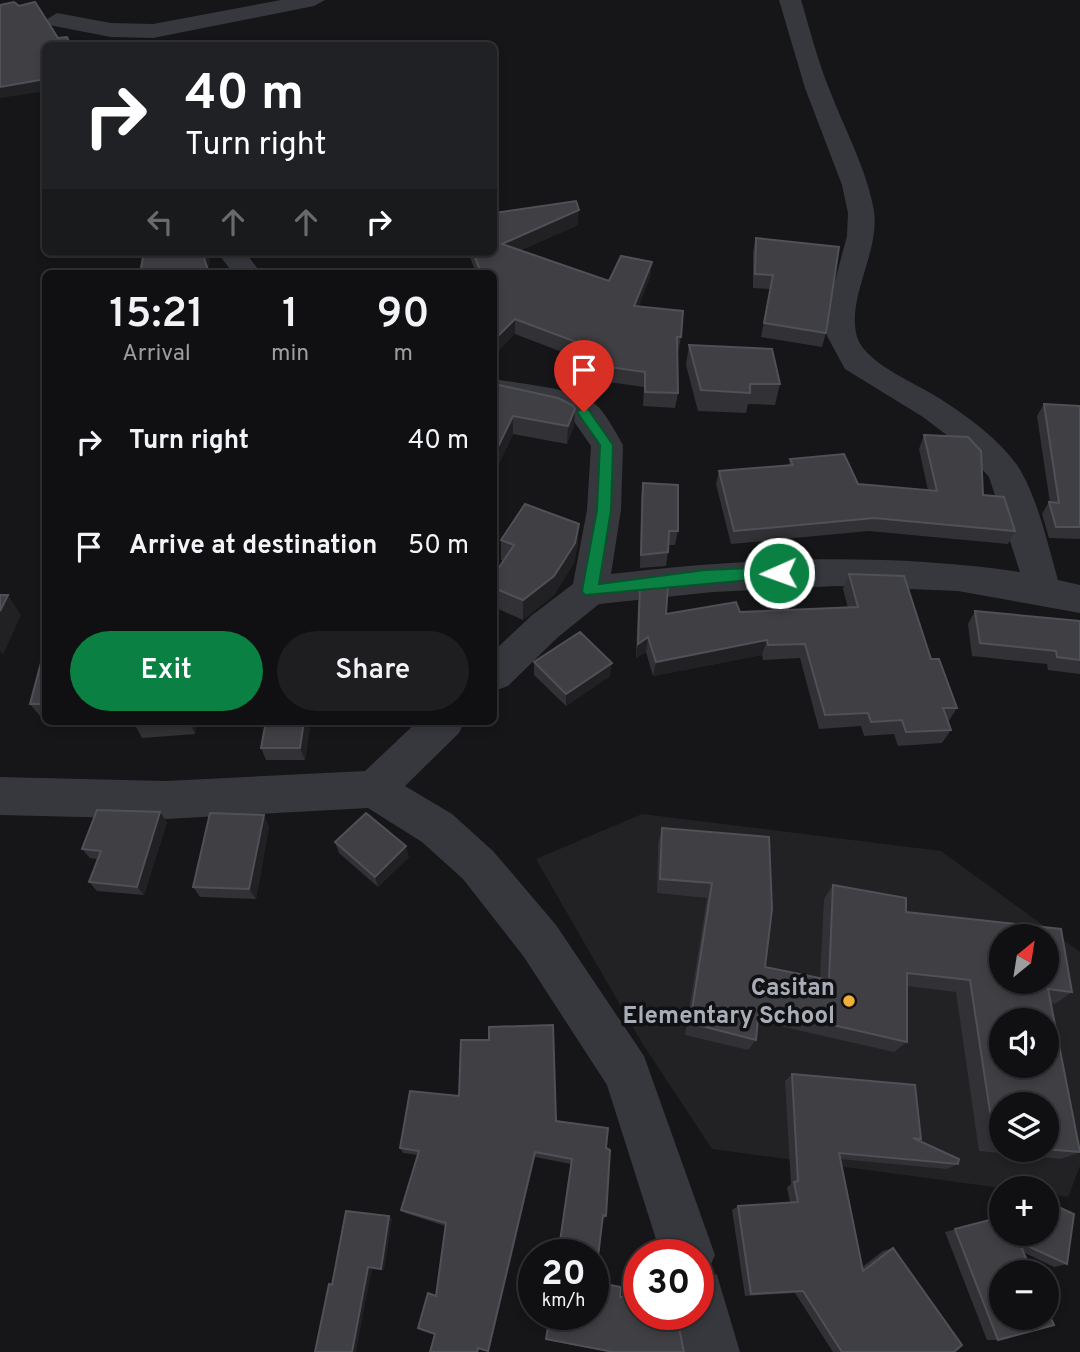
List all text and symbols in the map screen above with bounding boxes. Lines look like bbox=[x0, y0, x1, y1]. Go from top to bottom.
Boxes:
text: 40 m bbox=[185, 65, 304, 127]
icon: right bbox=[70, 70, 161, 161]
text: Turn right bbox=[185, 126, 327, 166]
icon: left bbox=[141, 203, 179, 241]
icon: ahead bbox=[214, 203, 252, 241]
icon: ahead bbox=[287, 203, 325, 241]
icon: right bbox=[360, 203, 398, 241]
text: 15:21 bbox=[109, 289, 204, 342]
text: 1 bbox=[282, 289, 298, 342]
text: 90 bbox=[377, 289, 430, 342]
text: Arrival bbox=[122, 340, 191, 369]
text: min bbox=[271, 340, 309, 369]
text: m bbox=[393, 340, 413, 369]
pin bbox=[554, 340, 614, 412]
icon: arrive bbox=[565, 351, 603, 389]
icon: right bbox=[70, 423, 108, 461]
text: Turn right bbox=[129, 425, 249, 458]
text: 40 m bbox=[408, 425, 469, 458]
icon: arrive bbox=[70, 528, 108, 566]
text: Arrive at destination bbox=[129, 530, 377, 563]
text: 50 m bbox=[408, 530, 469, 563]
position arrow bbox=[742, 536, 816, 610]
button: Exit bbox=[70, 631, 263, 711]
button: Share bbox=[277, 631, 469, 711]
north arrow bbox=[989, 924, 1059, 994]
map controls bbox=[989, 924, 1059, 1330]
place label: Casitan Elementary School bbox=[623, 974, 835, 1032]
marker: Casitan Elementary School bbox=[841, 993, 857, 1009]
button: sound bbox=[989, 1008, 1059, 1078]
button: layers bbox=[989, 1092, 1059, 1162]
button: + bbox=[989, 1176, 1059, 1246]
speed limit sign: 30 bbox=[623, 1239, 714, 1330]
text: 20 bbox=[541, 1253, 586, 1297]
button: − bbox=[989, 1260, 1059, 1330]
text: km/h bbox=[542, 1290, 585, 1313]

